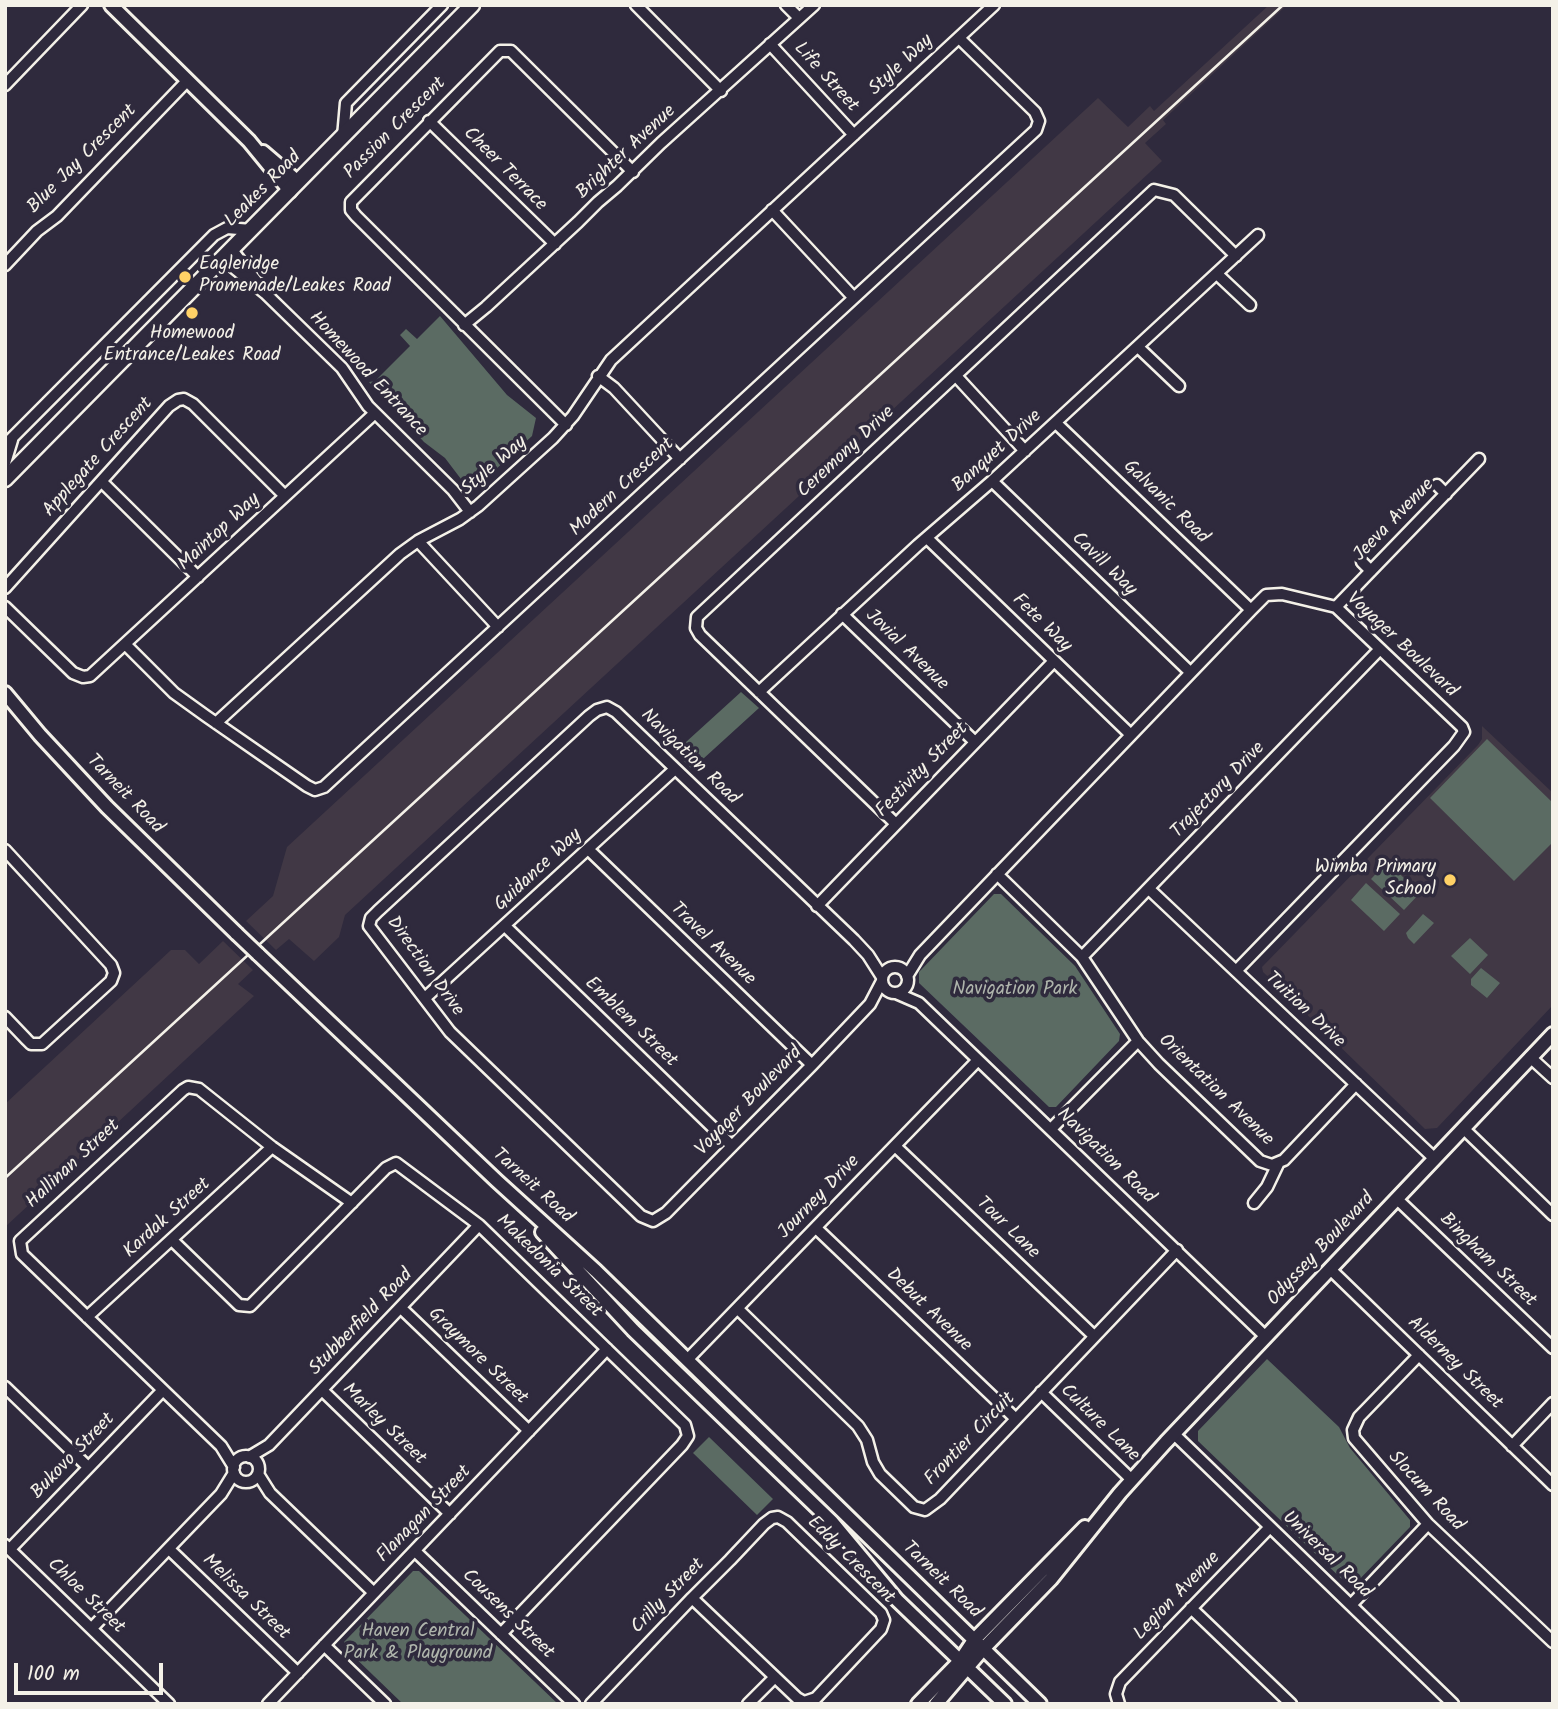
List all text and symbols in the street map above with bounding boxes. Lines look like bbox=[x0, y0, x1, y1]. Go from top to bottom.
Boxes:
street label: Style Way bbox=[865, 30, 939, 102]
street label: Life Street bbox=[788, 38, 862, 118]
street label: Passion Crescent bbox=[340, 73, 452, 185]
street label: Blue Jay Crescent bbox=[24, 101, 142, 219]
street label: Brighter Avenue bbox=[572, 101, 682, 205]
street label: Cheer Terrace bbox=[457, 123, 551, 217]
street label: Leakes Road bbox=[221, 147, 307, 233]
place label: Eagleridge Promenade/Leakes Road bbox=[199, 255, 391, 299]
marker: Eagleridge Promenade/Leakes Road bbox=[177, 269, 193, 285]
marker: Homewood Entrance/Leakes Road bbox=[184, 305, 200, 321]
street label: Homewood Entrance bbox=[303, 308, 431, 442]
place label: Homewood Entrance/Leakes Road bbox=[104, 324, 280, 368]
street label: Applegate Crescent bbox=[39, 393, 159, 523]
street label: Ceremony Drive bbox=[794, 402, 900, 504]
street label: Banquet Drive bbox=[949, 406, 1047, 498]
street label: Style Way bbox=[457, 432, 533, 502]
street label: Modern Crescent bbox=[566, 434, 680, 542]
street label: Galvanic Road bbox=[1117, 456, 1213, 550]
street label: Jeeva Avenue bbox=[1350, 475, 1440, 567]
street label: Maintop Way bbox=[174, 489, 266, 577]
street label: Cavill Way bbox=[1065, 528, 1141, 602]
street label: Voyager Boulevard bbox=[1341, 589, 1461, 703]
street label: Fete Way bbox=[1006, 590, 1076, 658]
street label: Jovial Avenue bbox=[860, 606, 952, 696]
street label: Navigation Road bbox=[635, 705, 743, 811]
street label: Festivity Street bbox=[872, 719, 974, 823]
street label: Trajectory Drive bbox=[1167, 738, 1271, 844]
street label: Tarneit Road bbox=[81, 751, 167, 839]
street label: Guidance Way bbox=[491, 825, 587, 917]
place label: Wimba Primary School bbox=[1315, 858, 1436, 902]
marker: Wimba Primary School bbox=[1442, 872, 1458, 888]
street label: Travel Avenue bbox=[664, 899, 760, 991]
street label: Direction Drive bbox=[380, 913, 468, 1021]
street label: Tuition Drive bbox=[1259, 968, 1349, 1054]
street label: Emblem Street bbox=[579, 973, 681, 1073]
park label: Navigation Park bbox=[953, 980, 1077, 1002]
street label: Orientation Avenue bbox=[1153, 1030, 1277, 1152]
street label: Voyager Boulevard bbox=[692, 1042, 808, 1162]
street label: Navigation Road bbox=[1051, 1104, 1159, 1210]
street label: Hallinan Street bbox=[22, 1116, 126, 1214]
street label: Tarneit Road bbox=[487, 1145, 577, 1229]
street label: Journey Drive bbox=[774, 1151, 866, 1245]
street label: Kardak Street bbox=[120, 1174, 216, 1264]
street label: Odyssey Boulevard bbox=[1264, 1188, 1380, 1312]
street label: Tour Lane bbox=[970, 1193, 1044, 1265]
street label: Bingham Street bbox=[1434, 1209, 1540, 1313]
street label: Makedonia Street bbox=[490, 1211, 606, 1323]
street label: Debut Avenue bbox=[880, 1264, 976, 1358]
street label: Stubberfield Road bbox=[305, 1265, 419, 1381]
street label: Graymore Street bbox=[422, 1304, 532, 1410]
street label: Alderney Street bbox=[1402, 1313, 1506, 1415]
street label: Marley Street bbox=[336, 1379, 430, 1471]
street label: Culture Lane bbox=[1054, 1380, 1144, 1468]
street label: Frontier Circuit bbox=[921, 1389, 1021, 1491]
street label: Bukovo Street bbox=[27, 1409, 121, 1505]
street label: Slocum Road bbox=[1382, 1447, 1468, 1537]
street label: Flanagan Street bbox=[373, 1462, 477, 1568]
street label: Universal Road bbox=[1276, 1507, 1376, 1605]
street label: Eddy Crescent bbox=[801, 1512, 899, 1610]
street label: Tarneit Road bbox=[897, 1538, 985, 1624]
street label: Legion Avenue bbox=[1130, 1548, 1226, 1646]
street label: Melissa Street bbox=[196, 1550, 294, 1646]
street label: Chloe Street bbox=[41, 1554, 129, 1640]
street label: Crilly Street bbox=[627, 1554, 711, 1640]
street label: Cousens Street bbox=[456, 1565, 558, 1665]
park label: Haven Central Park & Playground bbox=[344, 1622, 492, 1666]
scale bar bbox=[18, 1650, 166, 1694]
text: 100 m bbox=[27, 1658, 80, 1691]

